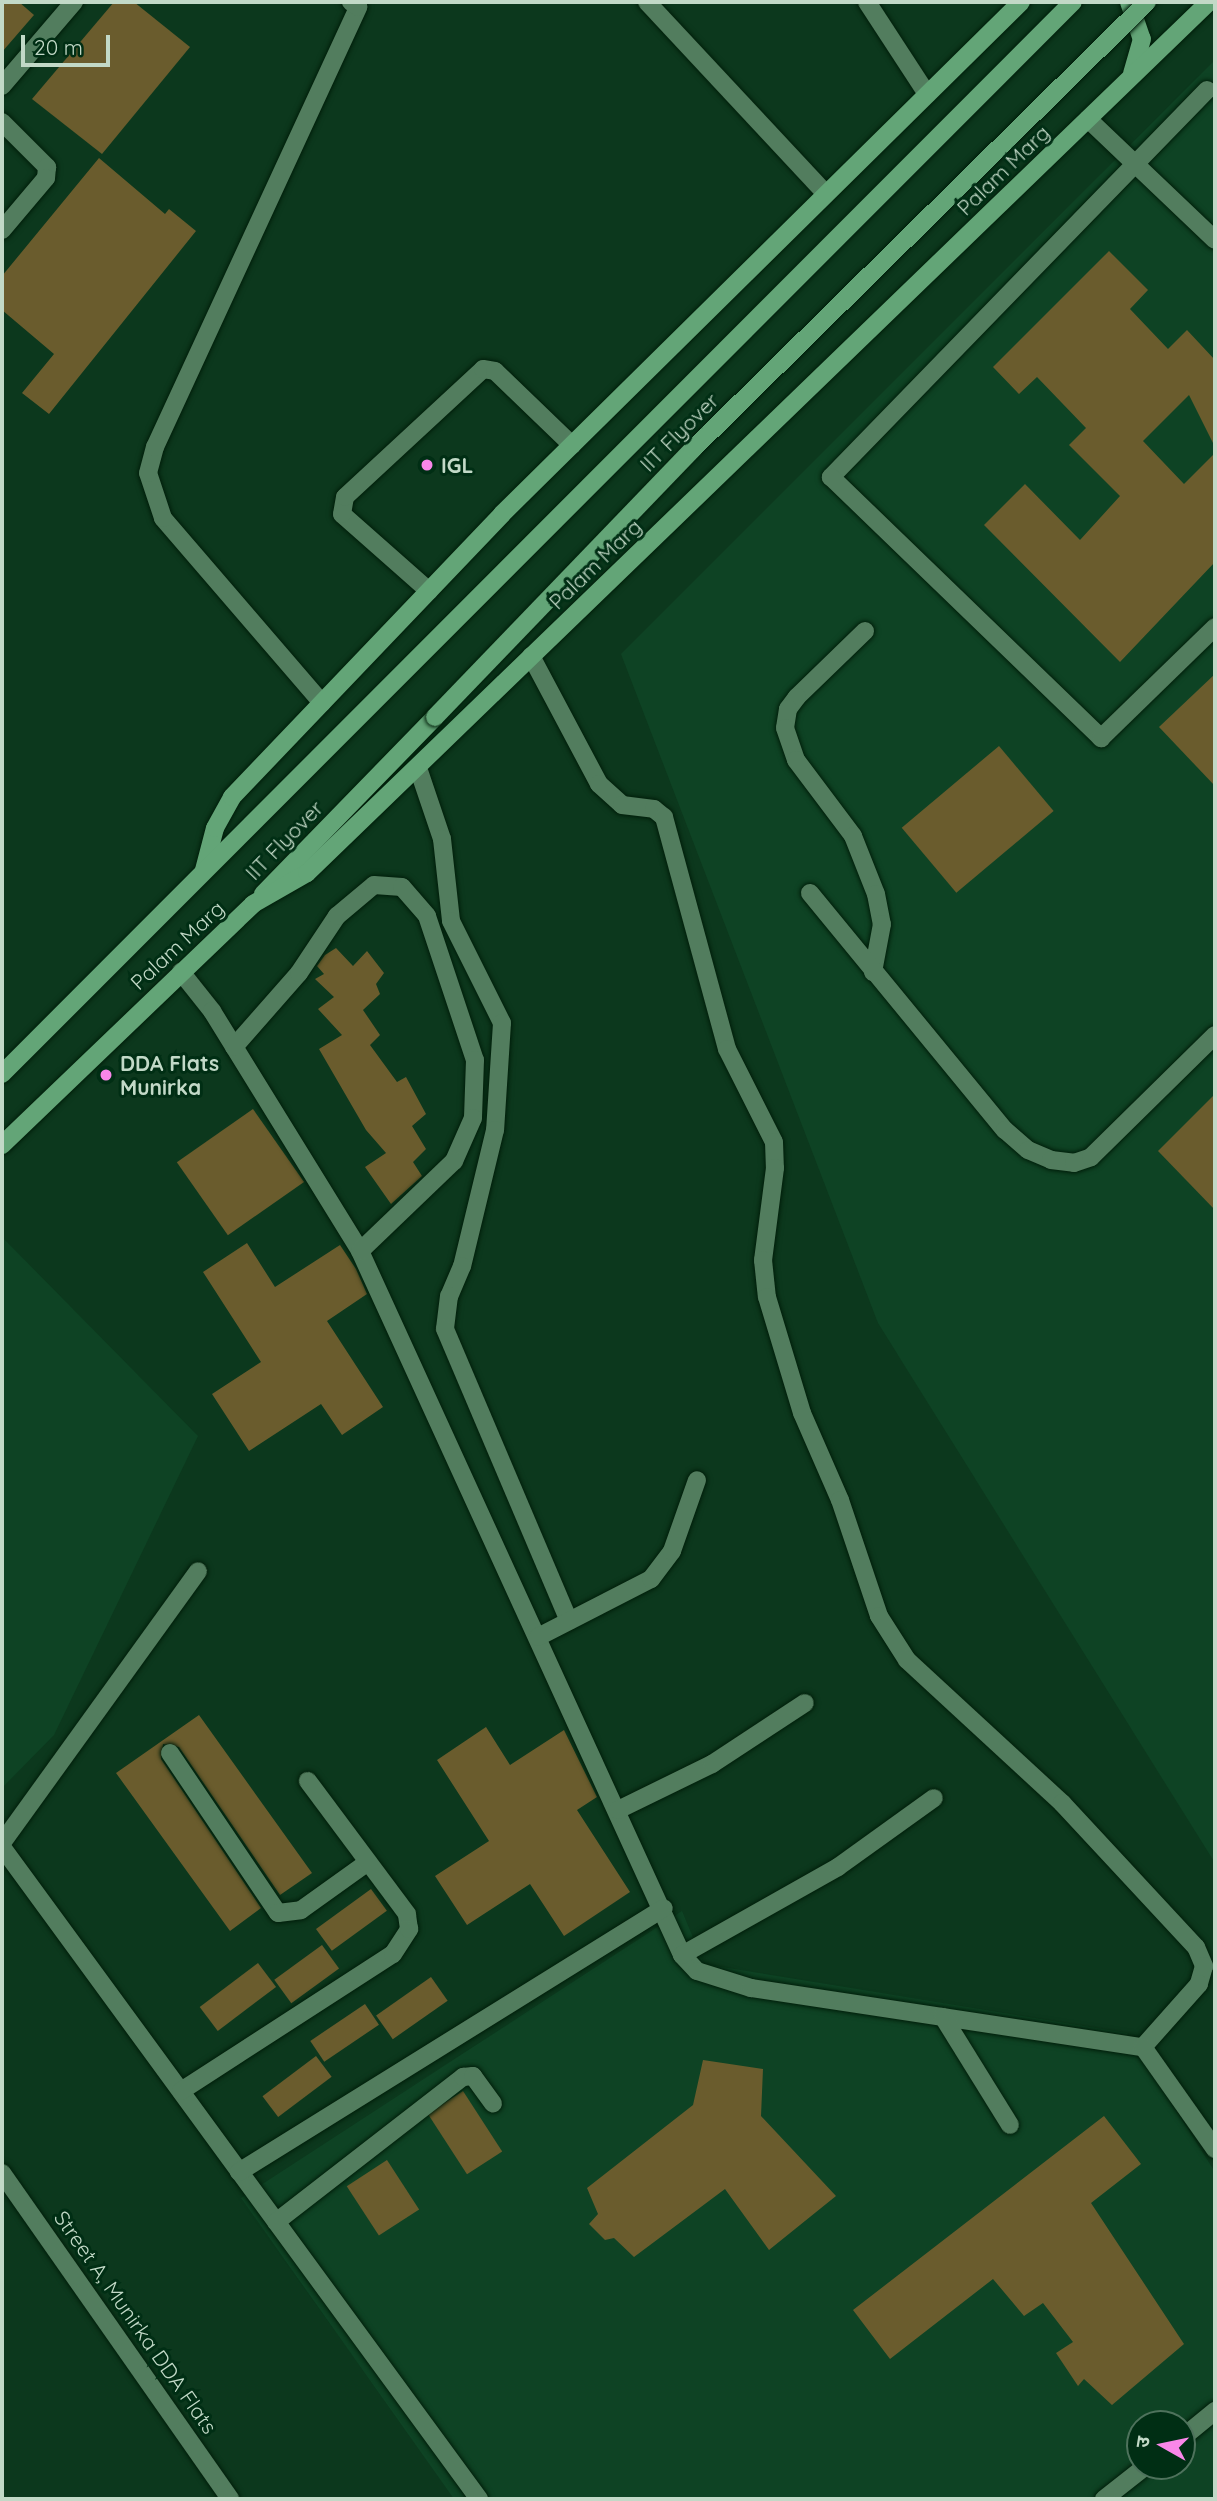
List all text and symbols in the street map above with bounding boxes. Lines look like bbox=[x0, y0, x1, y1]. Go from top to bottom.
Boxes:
scale bar bbox=[24, 21, 114, 65]
text: 20 m bbox=[34, 34, 83, 60]
street label: Palam Marg bbox=[952, 120, 1054, 220]
street label: IIT Flyover bbox=[634, 387, 724, 477]
place label: IGL bbox=[441, 452, 473, 478]
marker: IGL bbox=[419, 457, 435, 473]
street label: Palam Marg bbox=[544, 514, 646, 614]
street label: IIT Flyover bbox=[240, 795, 328, 885]
street label: Palam Marg bbox=[125, 895, 229, 995]
place label: DDA Flats Munirka bbox=[120, 1050, 219, 1100]
marker: DDA Flats Munirka bbox=[98, 1067, 114, 1083]
street label: Street A, Munirka DDA Flats bbox=[49, 2206, 223, 2438]
north arrow bbox=[1126, 2410, 1196, 2480]
text: उ bbox=[1130, 2435, 1155, 2449]

